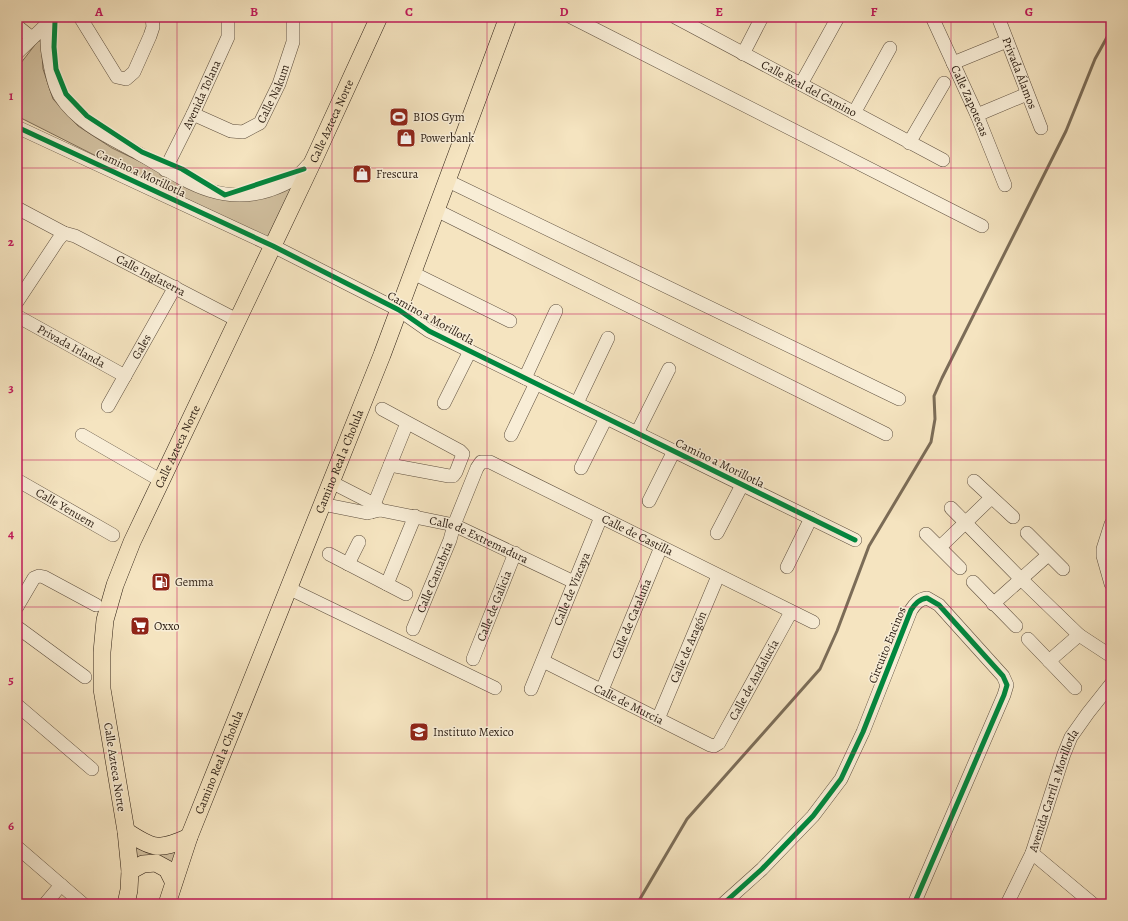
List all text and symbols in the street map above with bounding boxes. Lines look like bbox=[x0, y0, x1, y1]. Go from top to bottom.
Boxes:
text: A bbox=[94, 3, 104, 20]
text: B bbox=[250, 3, 258, 20]
text: C bbox=[405, 3, 413, 20]
text: D bbox=[559, 3, 569, 20]
text: E bbox=[715, 3, 723, 20]
text: F bbox=[871, 3, 878, 20]
text: G bbox=[1025, 3, 1033, 20]
street label: Privada Álamos bbox=[999, 35, 1041, 111]
street label: Calle Real del Camino bbox=[758, 56, 860, 121]
street label: Avenida Tolana bbox=[178, 57, 225, 133]
street label: Calle Nakum bbox=[253, 62, 293, 126]
street label: Calle Zapotecas bbox=[947, 63, 993, 139]
street label: Calle Azteca Norte bbox=[305, 77, 357, 165]
text: 1 bbox=[9, 87, 14, 104]
sports icon: BIOS Gym bbox=[388, 106, 410, 128]
place label: BIOS Gym bbox=[413, 109, 465, 125]
shop icon: Powerbank bbox=[395, 127, 417, 149]
place label: Powerbank bbox=[420, 130, 474, 146]
street label: Camino a Morillotla bbox=[93, 145, 189, 201]
shop icon: Frescura bbox=[351, 163, 373, 185]
place label: Frescura bbox=[376, 166, 419, 182]
text: 2 bbox=[8, 233, 15, 250]
street label: Calle Inglaterra bbox=[113, 251, 189, 300]
street label: Camino a Morillotla bbox=[384, 287, 478, 349]
street label: Privada Irlanda bbox=[34, 321, 109, 372]
street label: Gales bbox=[128, 331, 155, 362]
text: 3 bbox=[8, 379, 14, 396]
street label: Calle Azteca Norte bbox=[151, 403, 204, 491]
street label: Camino Real a Cholula bbox=[311, 407, 367, 516]
street label: Camino a Morillotla bbox=[673, 434, 768, 492]
street label: Calle Yenuem bbox=[33, 484, 98, 531]
street label: Calle de Castilla bbox=[599, 511, 676, 560]
street label: Calle de Extremadura bbox=[428, 512, 531, 567]
text: 4 bbox=[8, 525, 14, 542]
street label: Calle Cantabria bbox=[413, 539, 457, 615]
street label: Calle de Vizcaya bbox=[550, 550, 594, 628]
street label: Calle de Galicia bbox=[473, 568, 515, 644]
fuel station icon: Gemma bbox=[150, 571, 172, 593]
place label: Gemma bbox=[175, 574, 214, 590]
street label: Calle de Cataluña bbox=[608, 576, 655, 661]
street label: Circuito Encinos bbox=[864, 604, 910, 686]
street label: Calle de Aragón bbox=[666, 608, 711, 685]
supermarket icon: Oxxo bbox=[129, 615, 151, 637]
place label: Oxxo bbox=[154, 618, 179, 634]
street label: Calle de Andalucía bbox=[725, 636, 783, 723]
text: 5 bbox=[8, 671, 14, 688]
street label: Calle de Murcia bbox=[591, 680, 667, 729]
street label: Camino Real a Cholula bbox=[191, 708, 247, 817]
street label: Calle Azteca Norte bbox=[100, 721, 130, 813]
school or university icon: Instituto Mexico bbox=[408, 721, 430, 743]
place label: Instituto Mexico bbox=[433, 724, 514, 740]
street label: Avenida Carril a Morillotla bbox=[1025, 725, 1083, 855]
text: 6 bbox=[8, 817, 14, 834]

